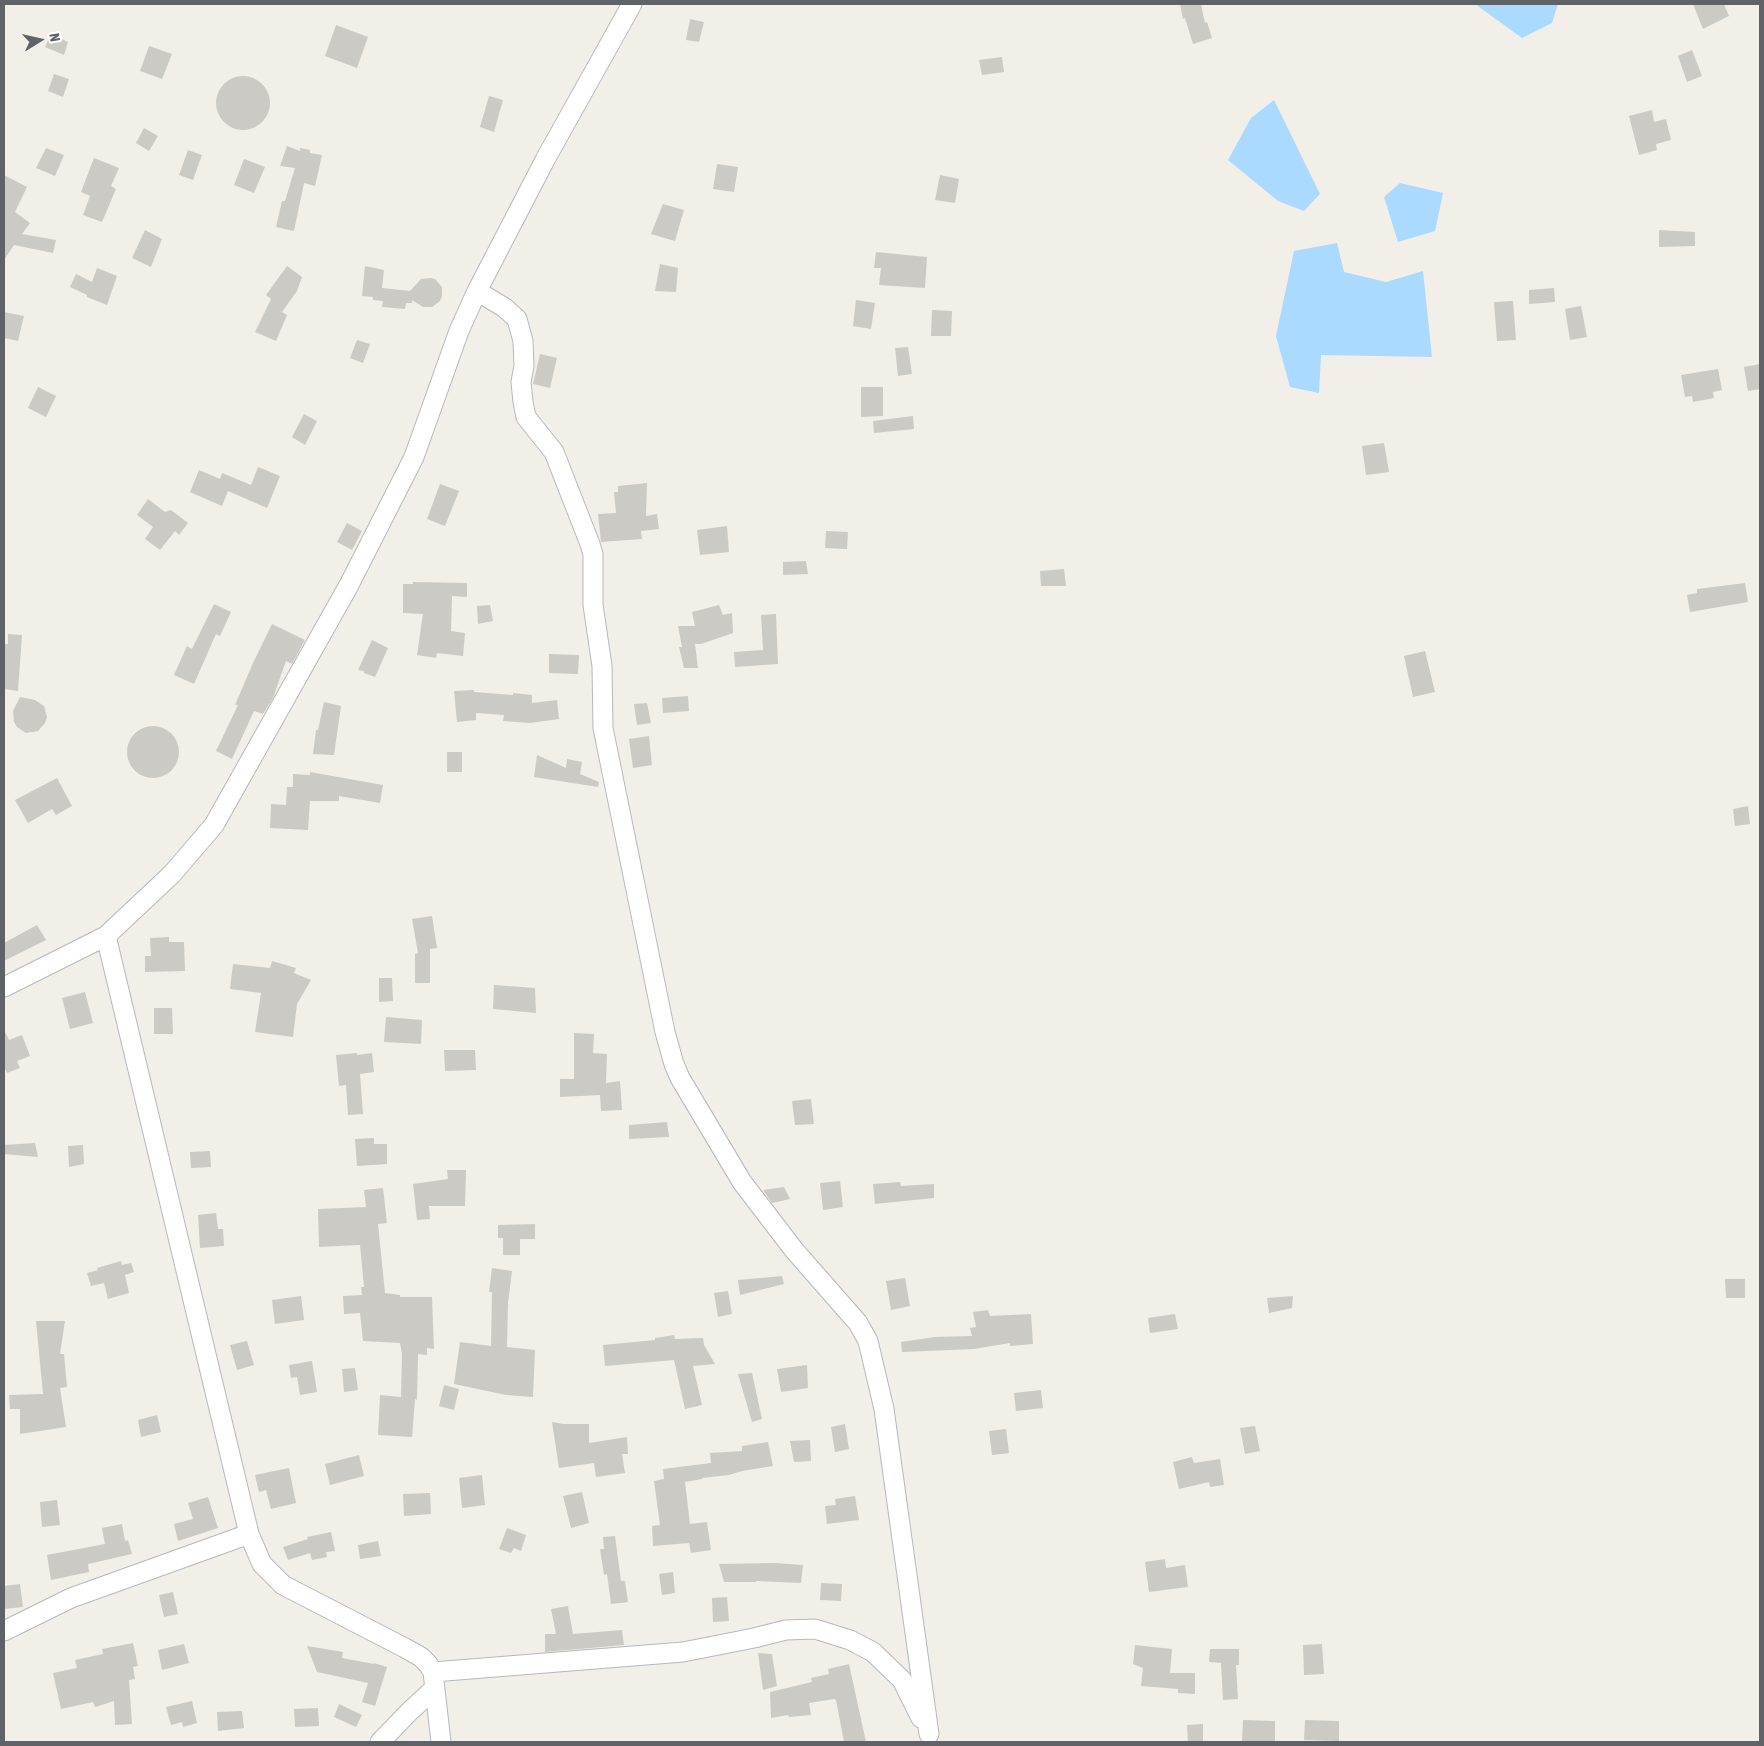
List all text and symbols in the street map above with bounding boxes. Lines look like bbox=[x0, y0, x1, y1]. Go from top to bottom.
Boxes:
north arrow bbox=[15, 15, 65, 65]
text: N bbox=[46, 32, 63, 43]

